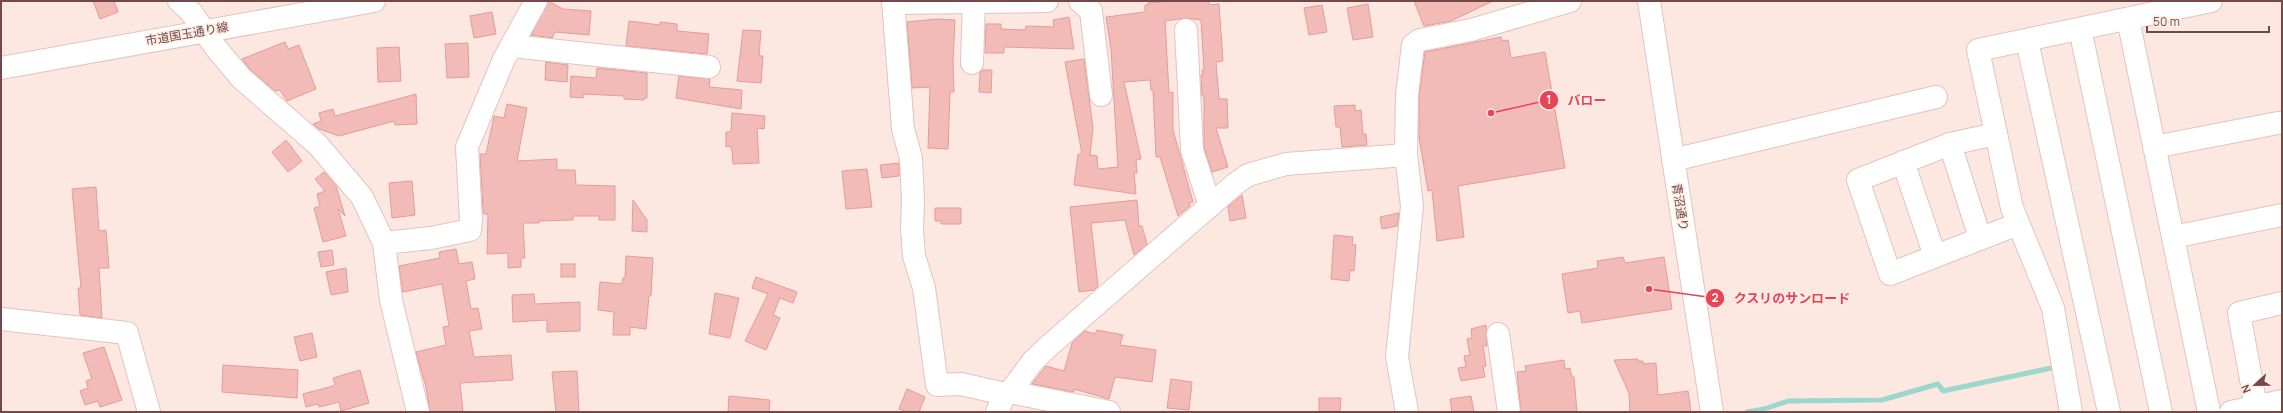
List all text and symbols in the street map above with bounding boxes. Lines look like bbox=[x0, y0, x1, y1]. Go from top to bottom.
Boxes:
scale bar bbox=[2147, 8, 2269, 34]
text: 50 m bbox=[2153, 13, 2180, 30]
street label: 市道国玉通り線 bbox=[144, 18, 230, 49]
callout: バロー bbox=[1539, 88, 1614, 113]
text: 1 bbox=[1546, 91, 1552, 108]
text: バロー bbox=[1567, 91, 1607, 109]
street label: 青沼通り bbox=[1668, 182, 1693, 232]
callout: クスリのサンロード bbox=[1705, 286, 1858, 311]
text: 2 bbox=[1711, 289, 1719, 306]
text: クスリのサンロード bbox=[1734, 289, 1850, 307]
north arrow bbox=[2235, 365, 2275, 405]
text: N bbox=[2237, 382, 2254, 395]

